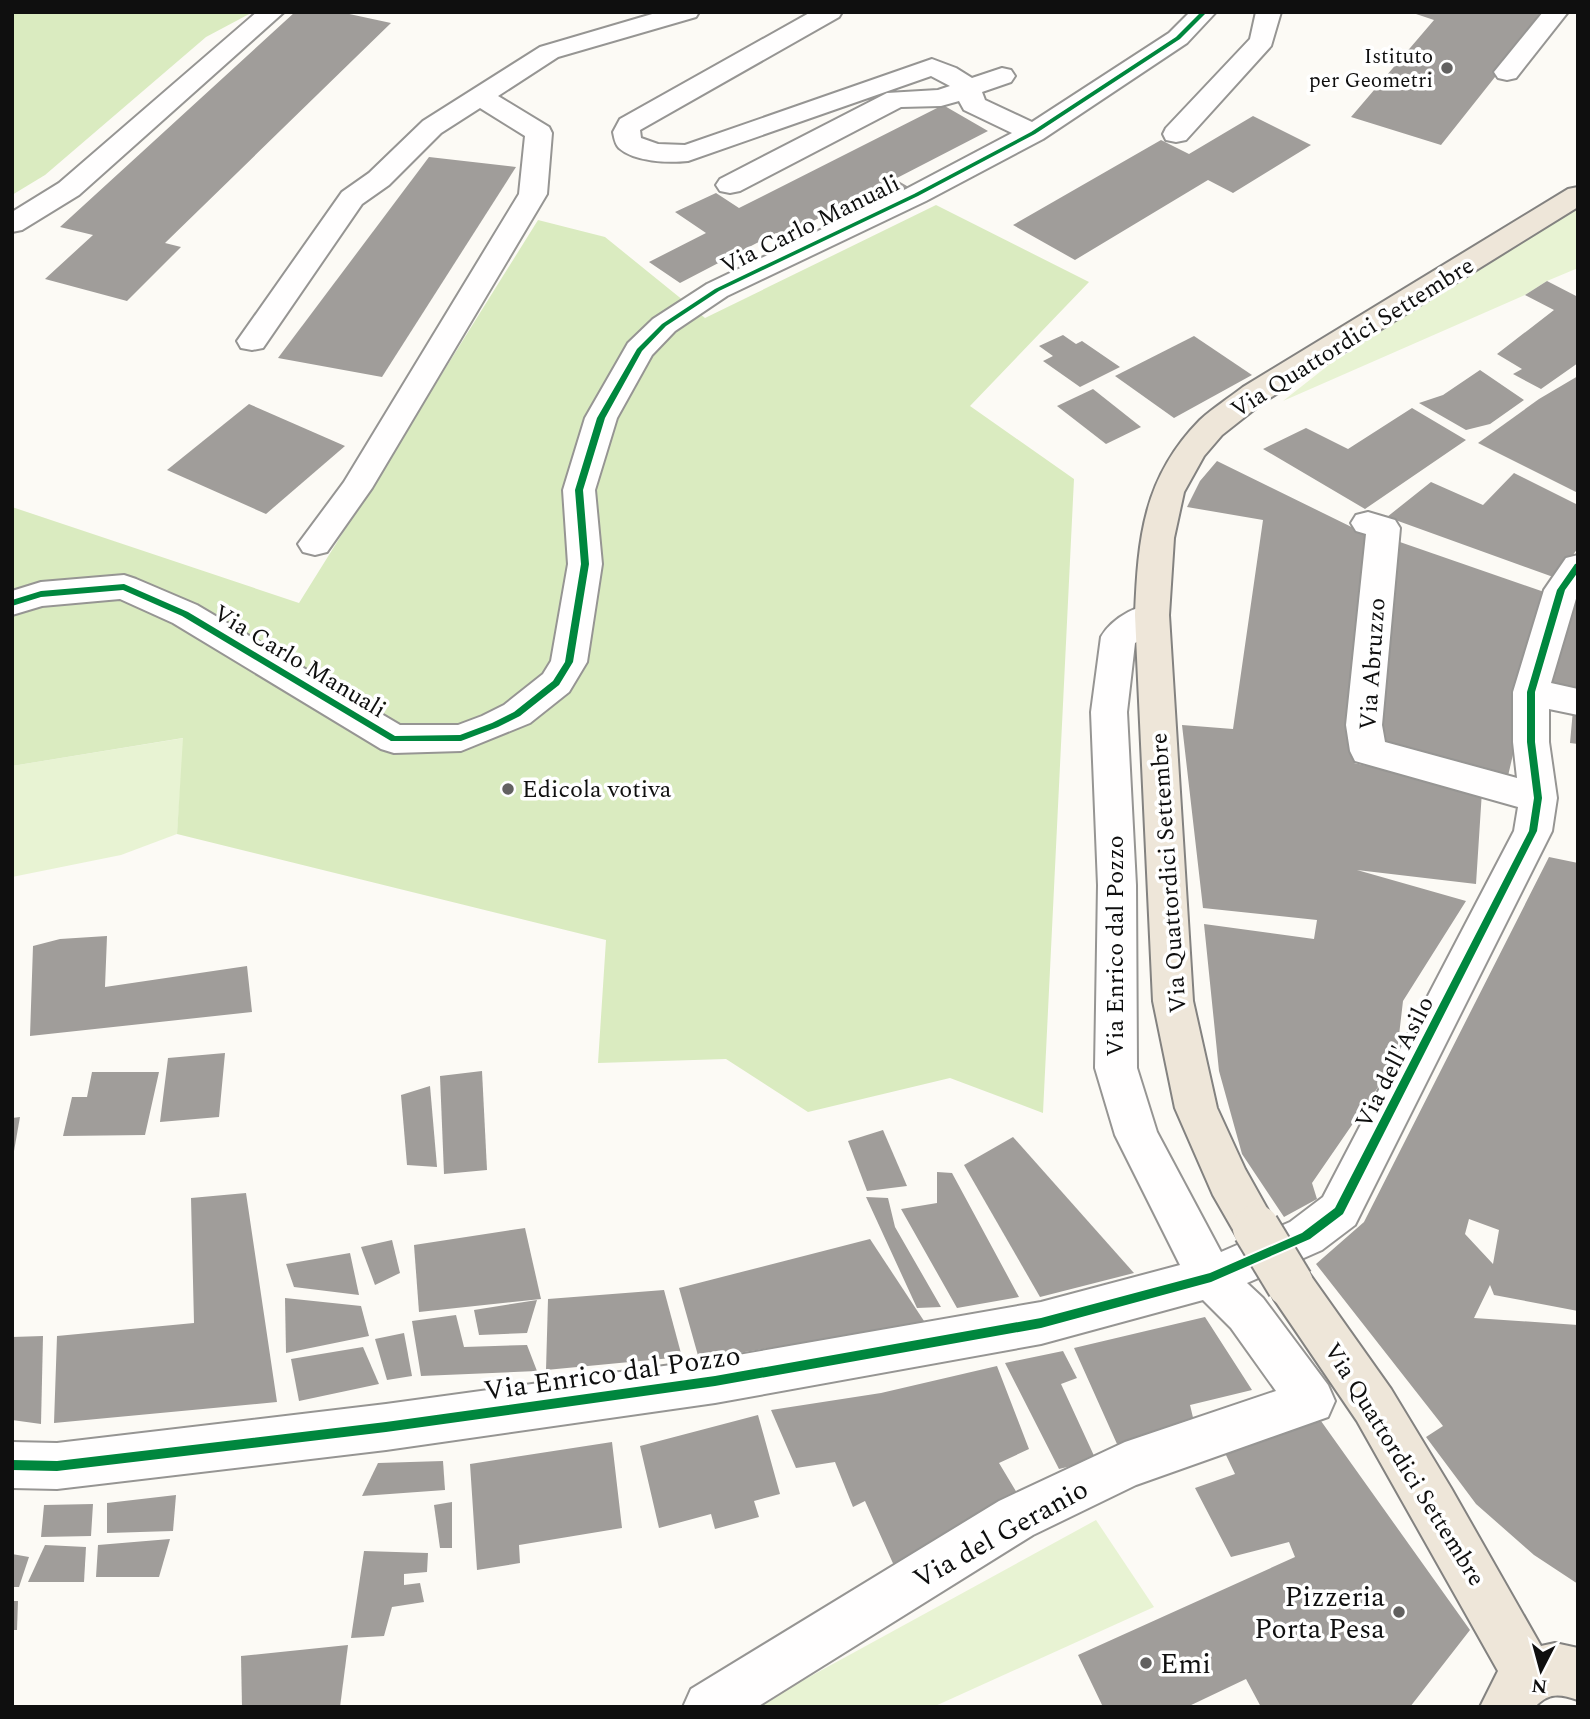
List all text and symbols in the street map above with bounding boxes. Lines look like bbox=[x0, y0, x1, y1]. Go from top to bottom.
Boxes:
place label: Istituto per Geometri bbox=[1309, 41, 1433, 97]
marker: Istituto per Geometri bbox=[1439, 60, 1455, 76]
street label: Via Carlo Manuali bbox=[714, 166, 906, 284]
street label: Via Quattordici Settembre bbox=[1224, 248, 1481, 428]
street label: Via Carlo Manuali bbox=[206, 596, 393, 728]
street label: Via Abruzzo bbox=[1350, 597, 1396, 732]
street label: Via Quattordici Settembre bbox=[1141, 731, 1197, 1015]
place label: Edicola votiva bbox=[522, 772, 672, 808]
marker: Edicola votiva bbox=[500, 781, 516, 797]
street label: Via Enrico dal Pozzo bbox=[1098, 835, 1134, 1057]
street label: Via dell'Asilo bbox=[1346, 990, 1444, 1135]
street label: Via Enrico dal Pozzo bbox=[481, 1334, 743, 1413]
street label: Via Quattordici Settembre bbox=[1314, 1336, 1494, 1593]
street label: Via del Geranio bbox=[905, 1468, 1096, 1600]
place label: Pizzeria Porta Pesa bbox=[1254, 1576, 1385, 1651]
marker: Pizzeria Porta Pesa bbox=[1391, 1604, 1407, 1620]
north arrow bbox=[1506, 1635, 1576, 1705]
place label: Emi bbox=[1160, 1643, 1211, 1686]
marker: Emi bbox=[1138, 1655, 1154, 1671]
text: N bbox=[1530, 1670, 1549, 1701]

